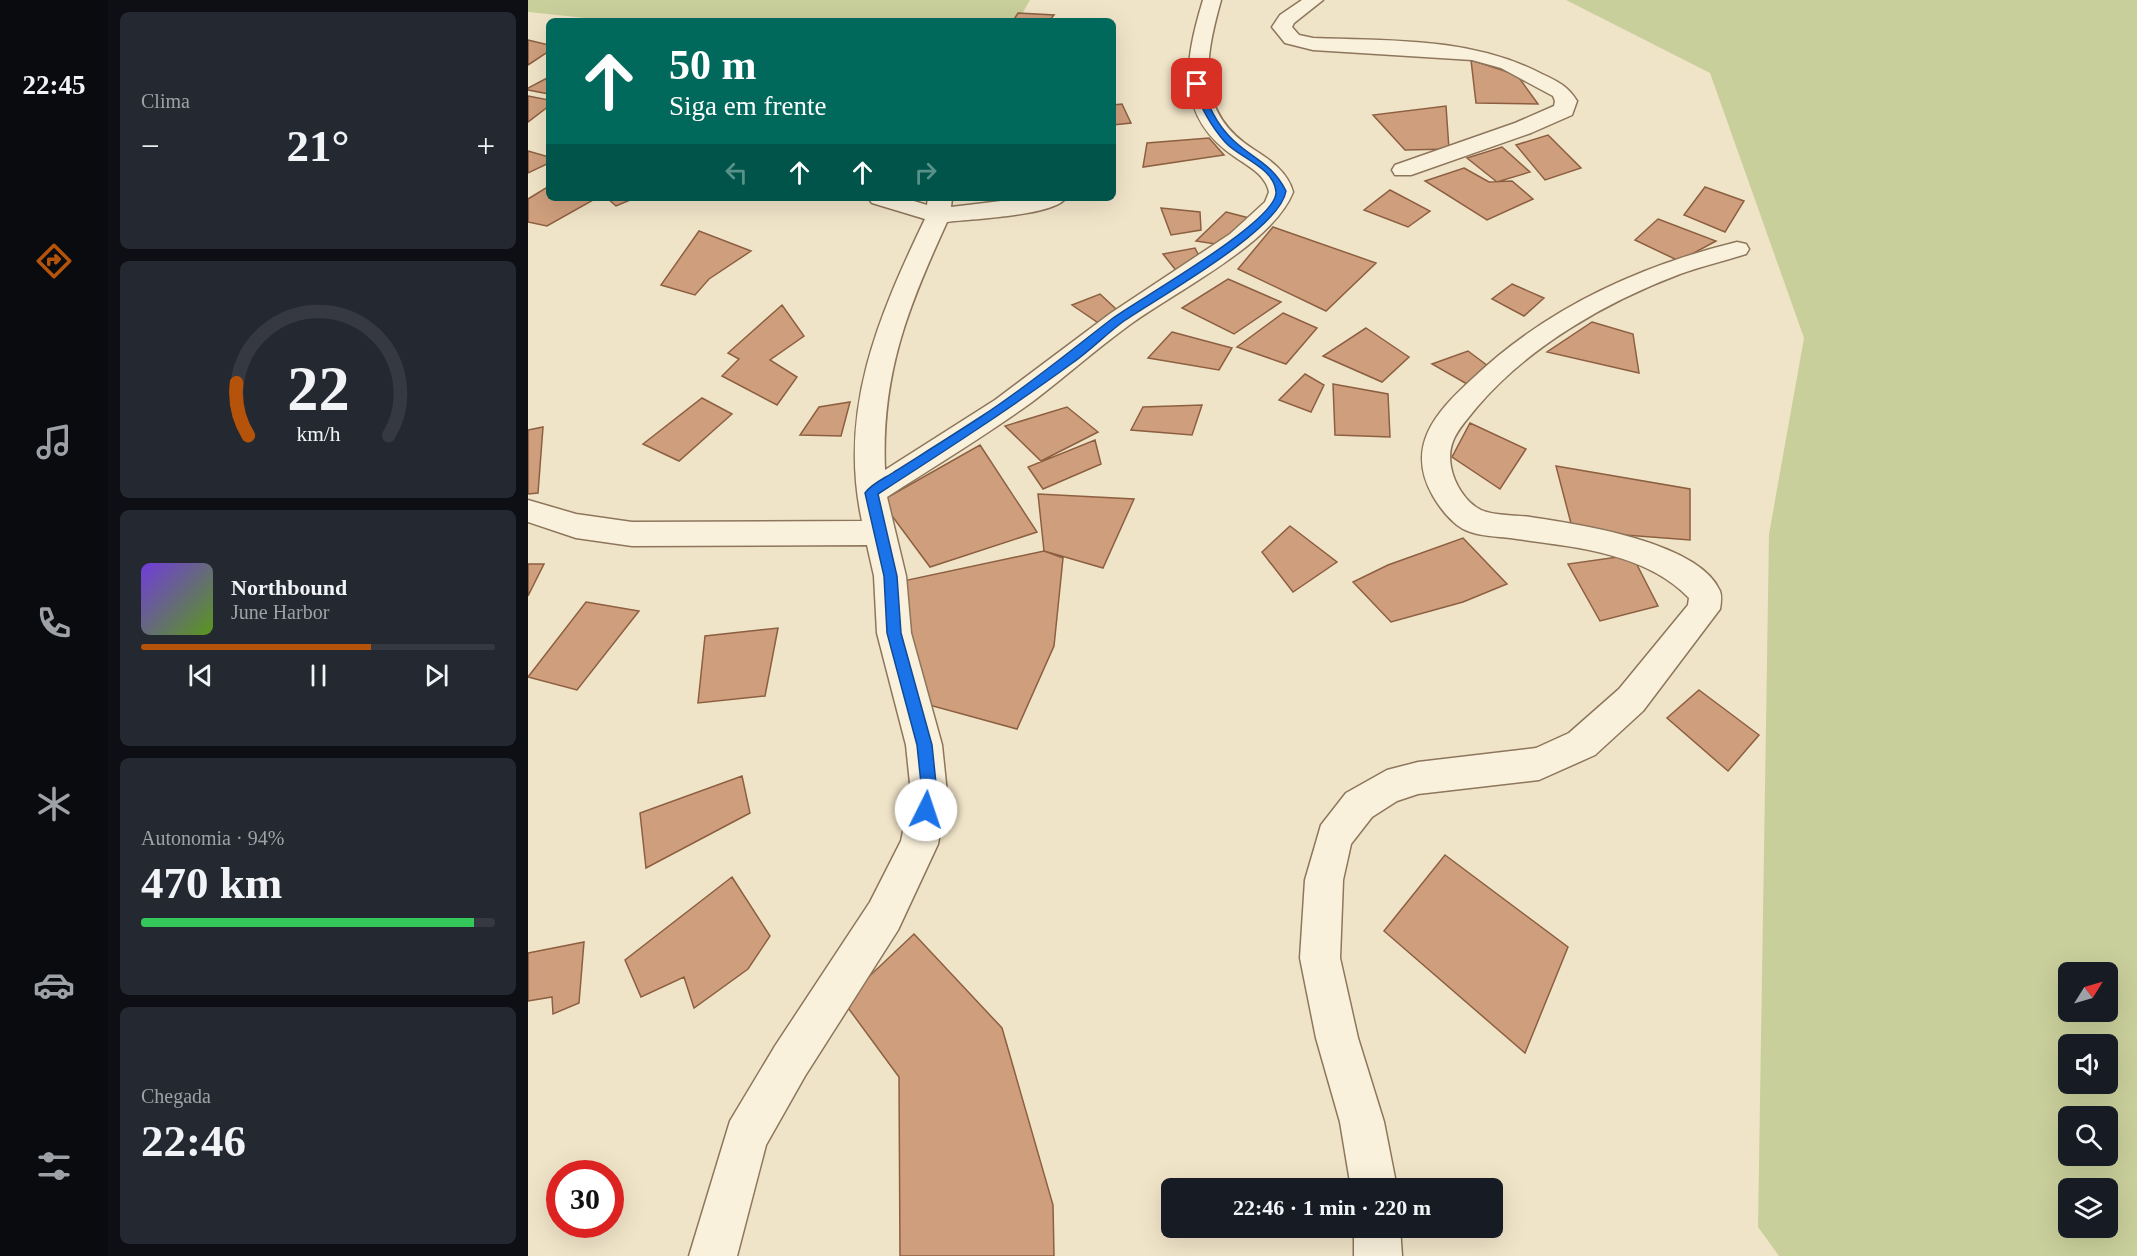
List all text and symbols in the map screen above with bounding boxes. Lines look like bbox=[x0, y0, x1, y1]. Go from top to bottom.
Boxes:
icon: ahead bbox=[570, 42, 648, 120]
text: 50 m bbox=[669, 42, 757, 88]
pin bbox=[1171, 58, 1222, 109]
icon: arrive bbox=[1180, 67, 1213, 100]
text: 22:45 bbox=[23, 70, 86, 100]
text: Clima bbox=[141, 90, 190, 112]
text: Siga em frente bbox=[669, 91, 826, 121]
text: 21° bbox=[287, 121, 350, 171]
text: − bbox=[141, 128, 160, 164]
text: + bbox=[476, 128, 495, 164]
icon: left bbox=[720, 156, 753, 189]
icon: ahead bbox=[783, 156, 816, 189]
icon: ahead bbox=[846, 156, 879, 189]
icon: right bbox=[909, 156, 942, 189]
icon: directions bbox=[33, 240, 75, 282]
text: 22 bbox=[287, 354, 349, 423]
icon: music bbox=[33, 421, 75, 463]
text: km/h bbox=[296, 423, 340, 447]
text: Northbound bbox=[231, 575, 347, 600]
text: June Harbor bbox=[231, 601, 329, 623]
icon: phone bbox=[33, 602, 75, 644]
icon: previous bbox=[184, 659, 217, 692]
icon: pause bbox=[302, 659, 335, 692]
icon: next bbox=[420, 659, 453, 692]
position arrow bbox=[894, 778, 958, 842]
icon: climate bbox=[33, 783, 75, 825]
text: Autonomia · 94% bbox=[141, 827, 284, 849]
text: 470 km bbox=[141, 858, 282, 908]
north arrow bbox=[2058, 962, 2118, 1022]
map controls bbox=[2058, 962, 2118, 1238]
icon: car bbox=[33, 964, 75, 1006]
button: sound bbox=[2058, 1034, 2118, 1094]
text: Chegada bbox=[141, 1085, 211, 1107]
button: search bbox=[2058, 1106, 2118, 1166]
text: 22:46 bbox=[141, 1116, 246, 1166]
icon: filters bbox=[33, 1145, 75, 1187]
speed limit sign: 30 bbox=[546, 1160, 624, 1238]
button: layers bbox=[2058, 1178, 2118, 1238]
text: 22:46 · 1 min · 220 m bbox=[1233, 1195, 1431, 1220]

